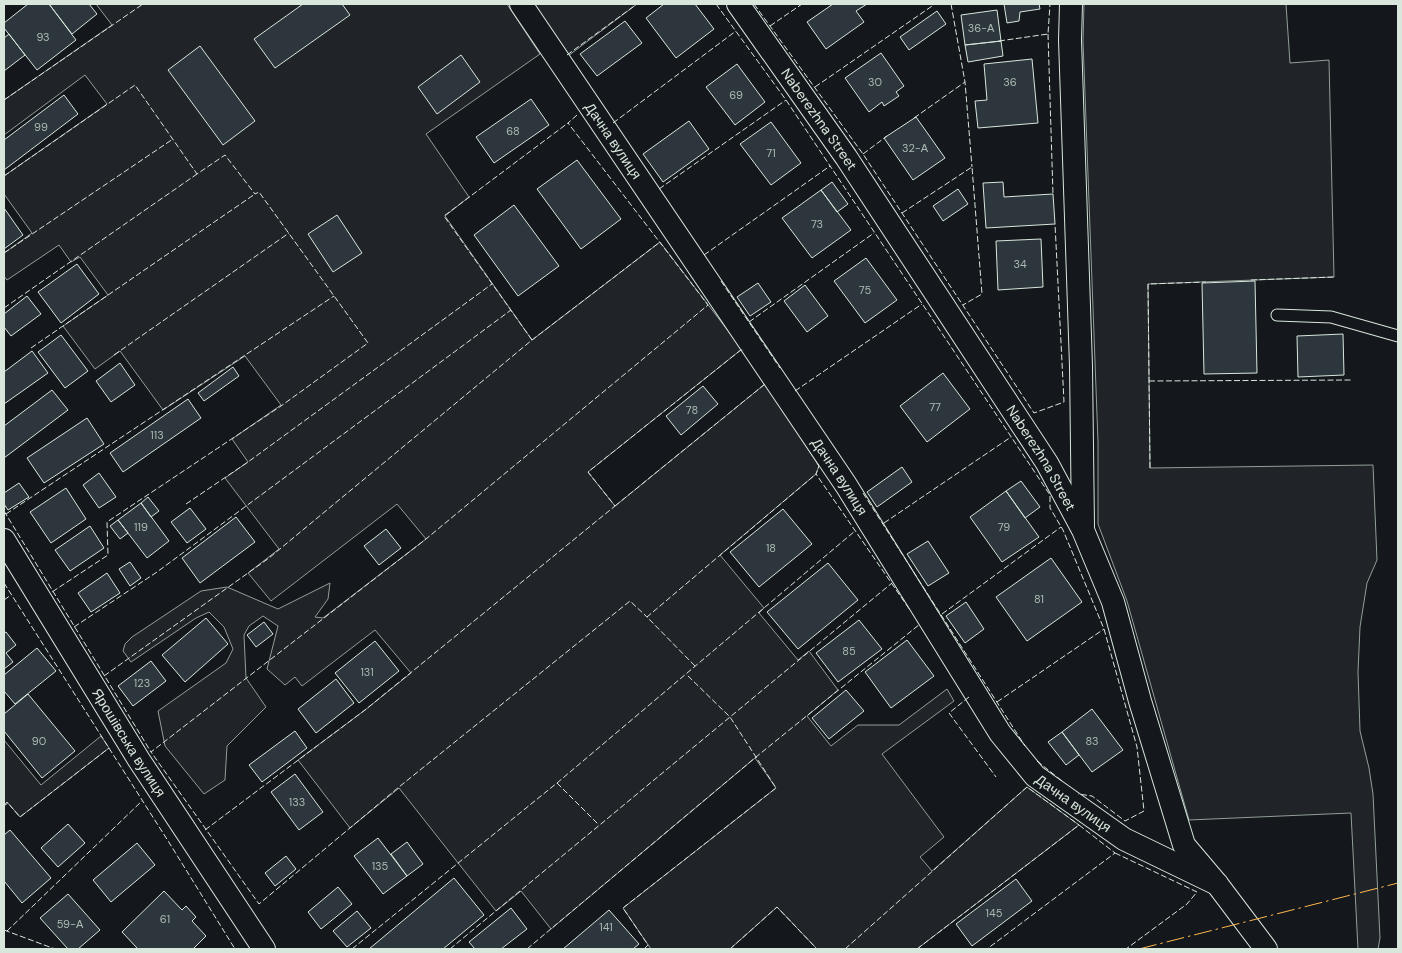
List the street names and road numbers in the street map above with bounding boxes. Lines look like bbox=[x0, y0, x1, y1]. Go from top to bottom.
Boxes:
street label: Naberezhna Street bbox=[777, 65, 861, 174]
street label: Дачна вулиця bbox=[581, 99, 646, 183]
street label: Naberezhna Street bbox=[1002, 402, 1080, 514]
street label: Дачна вулиця bbox=[808, 434, 872, 519]
street label: Ярошівська вулиця bbox=[88, 685, 170, 800]
street label: Дачна вулиця bbox=[1032, 770, 1115, 836]

